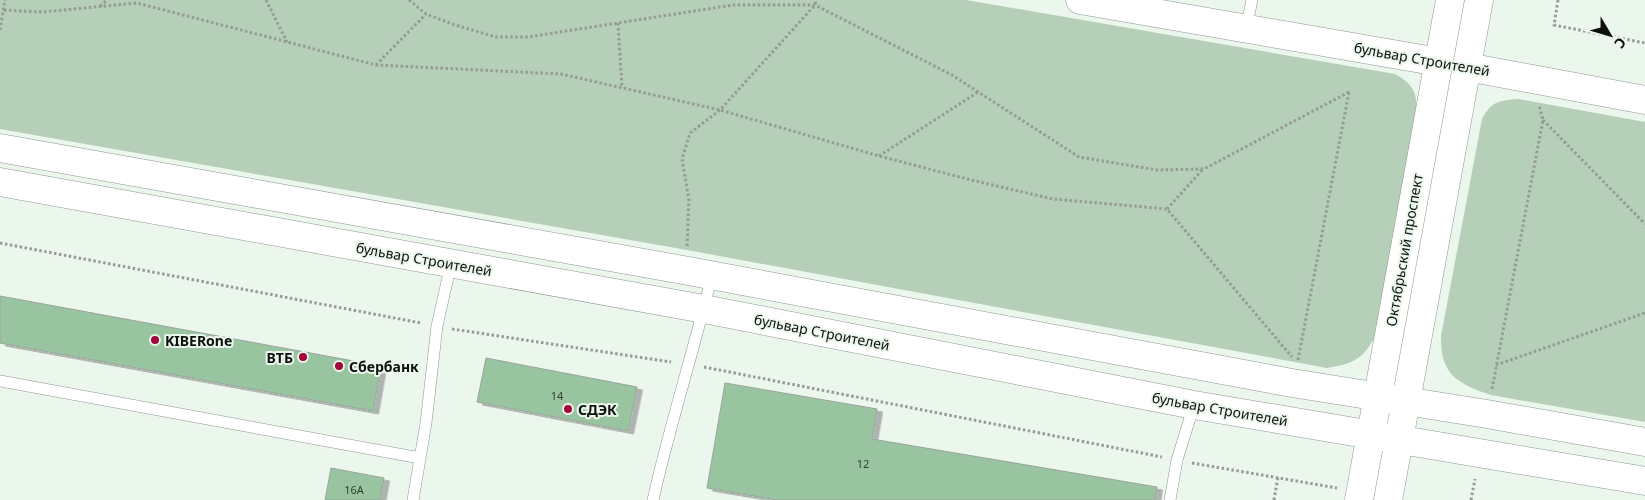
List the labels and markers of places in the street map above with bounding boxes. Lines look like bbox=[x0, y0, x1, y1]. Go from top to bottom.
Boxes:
place label: KIBERone bbox=[165, 331, 232, 350]
marker: KIBERone bbox=[149, 334, 161, 346]
place label: ВТБ bbox=[267, 348, 293, 367]
marker: ВТБ bbox=[297, 351, 309, 363]
place label: Сбербанк bbox=[349, 357, 419, 376]
marker: Сбербанк bbox=[333, 360, 345, 372]
place label: СДЭК bbox=[578, 400, 617, 419]
marker: СДЭК bbox=[562, 403, 574, 415]

